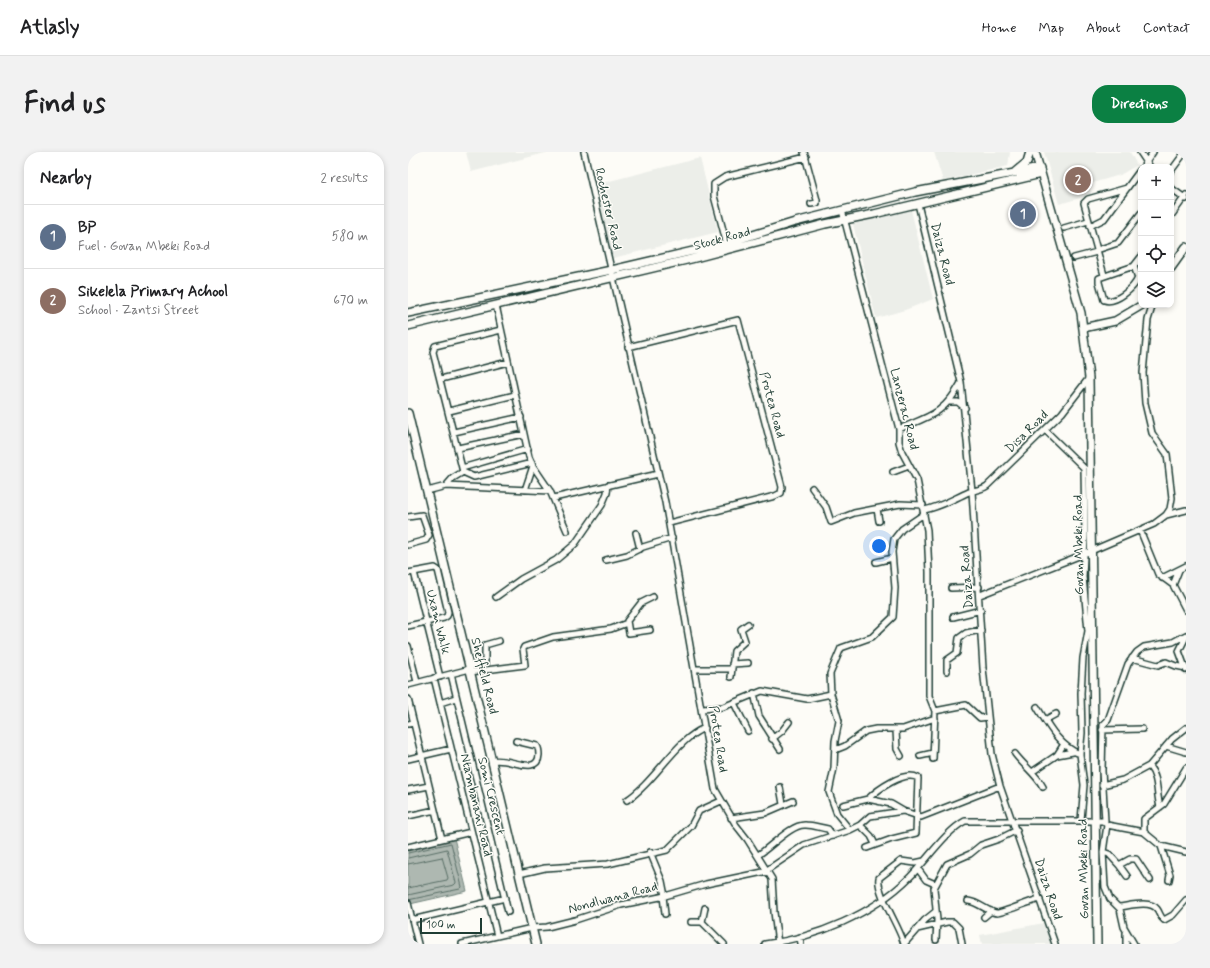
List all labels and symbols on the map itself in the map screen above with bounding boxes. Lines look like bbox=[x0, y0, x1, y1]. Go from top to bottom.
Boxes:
pin: 2 bbox=[1065, 165, 1091, 195]
street label: Rochester Road bbox=[590, 166, 626, 252]
pin: 1 bbox=[1010, 199, 1036, 229]
street label: Daiza Road bbox=[926, 221, 958, 287]
street label: Stock Road bbox=[692, 223, 752, 255]
street label: Lanzerac Road bbox=[886, 366, 922, 452]
street label: Protea Road bbox=[755, 370, 789, 440]
street label: Disa Road bbox=[1002, 407, 1052, 457]
street label: Govan Mbeki Road bbox=[1070, 495, 1088, 595]
your location bbox=[869, 536, 889, 556]
street label: Daiza Road bbox=[956, 545, 978, 609]
street label: Uxam Walk bbox=[422, 588, 454, 657]
street label: Sheffield Road bbox=[466, 636, 502, 716]
street label: Protea Road bbox=[704, 704, 732, 774]
street label: Ntambanani Road bbox=[456, 752, 496, 858]
street label: Somi Crescent bbox=[473, 755, 509, 837]
street label: Govan Mbeki Road bbox=[1075, 819, 1093, 919]
street label: Daiza Road bbox=[1030, 856, 1066, 922]
street label: Nondlwana Road bbox=[566, 878, 660, 918]
scale bar bbox=[420, 916, 482, 935]

